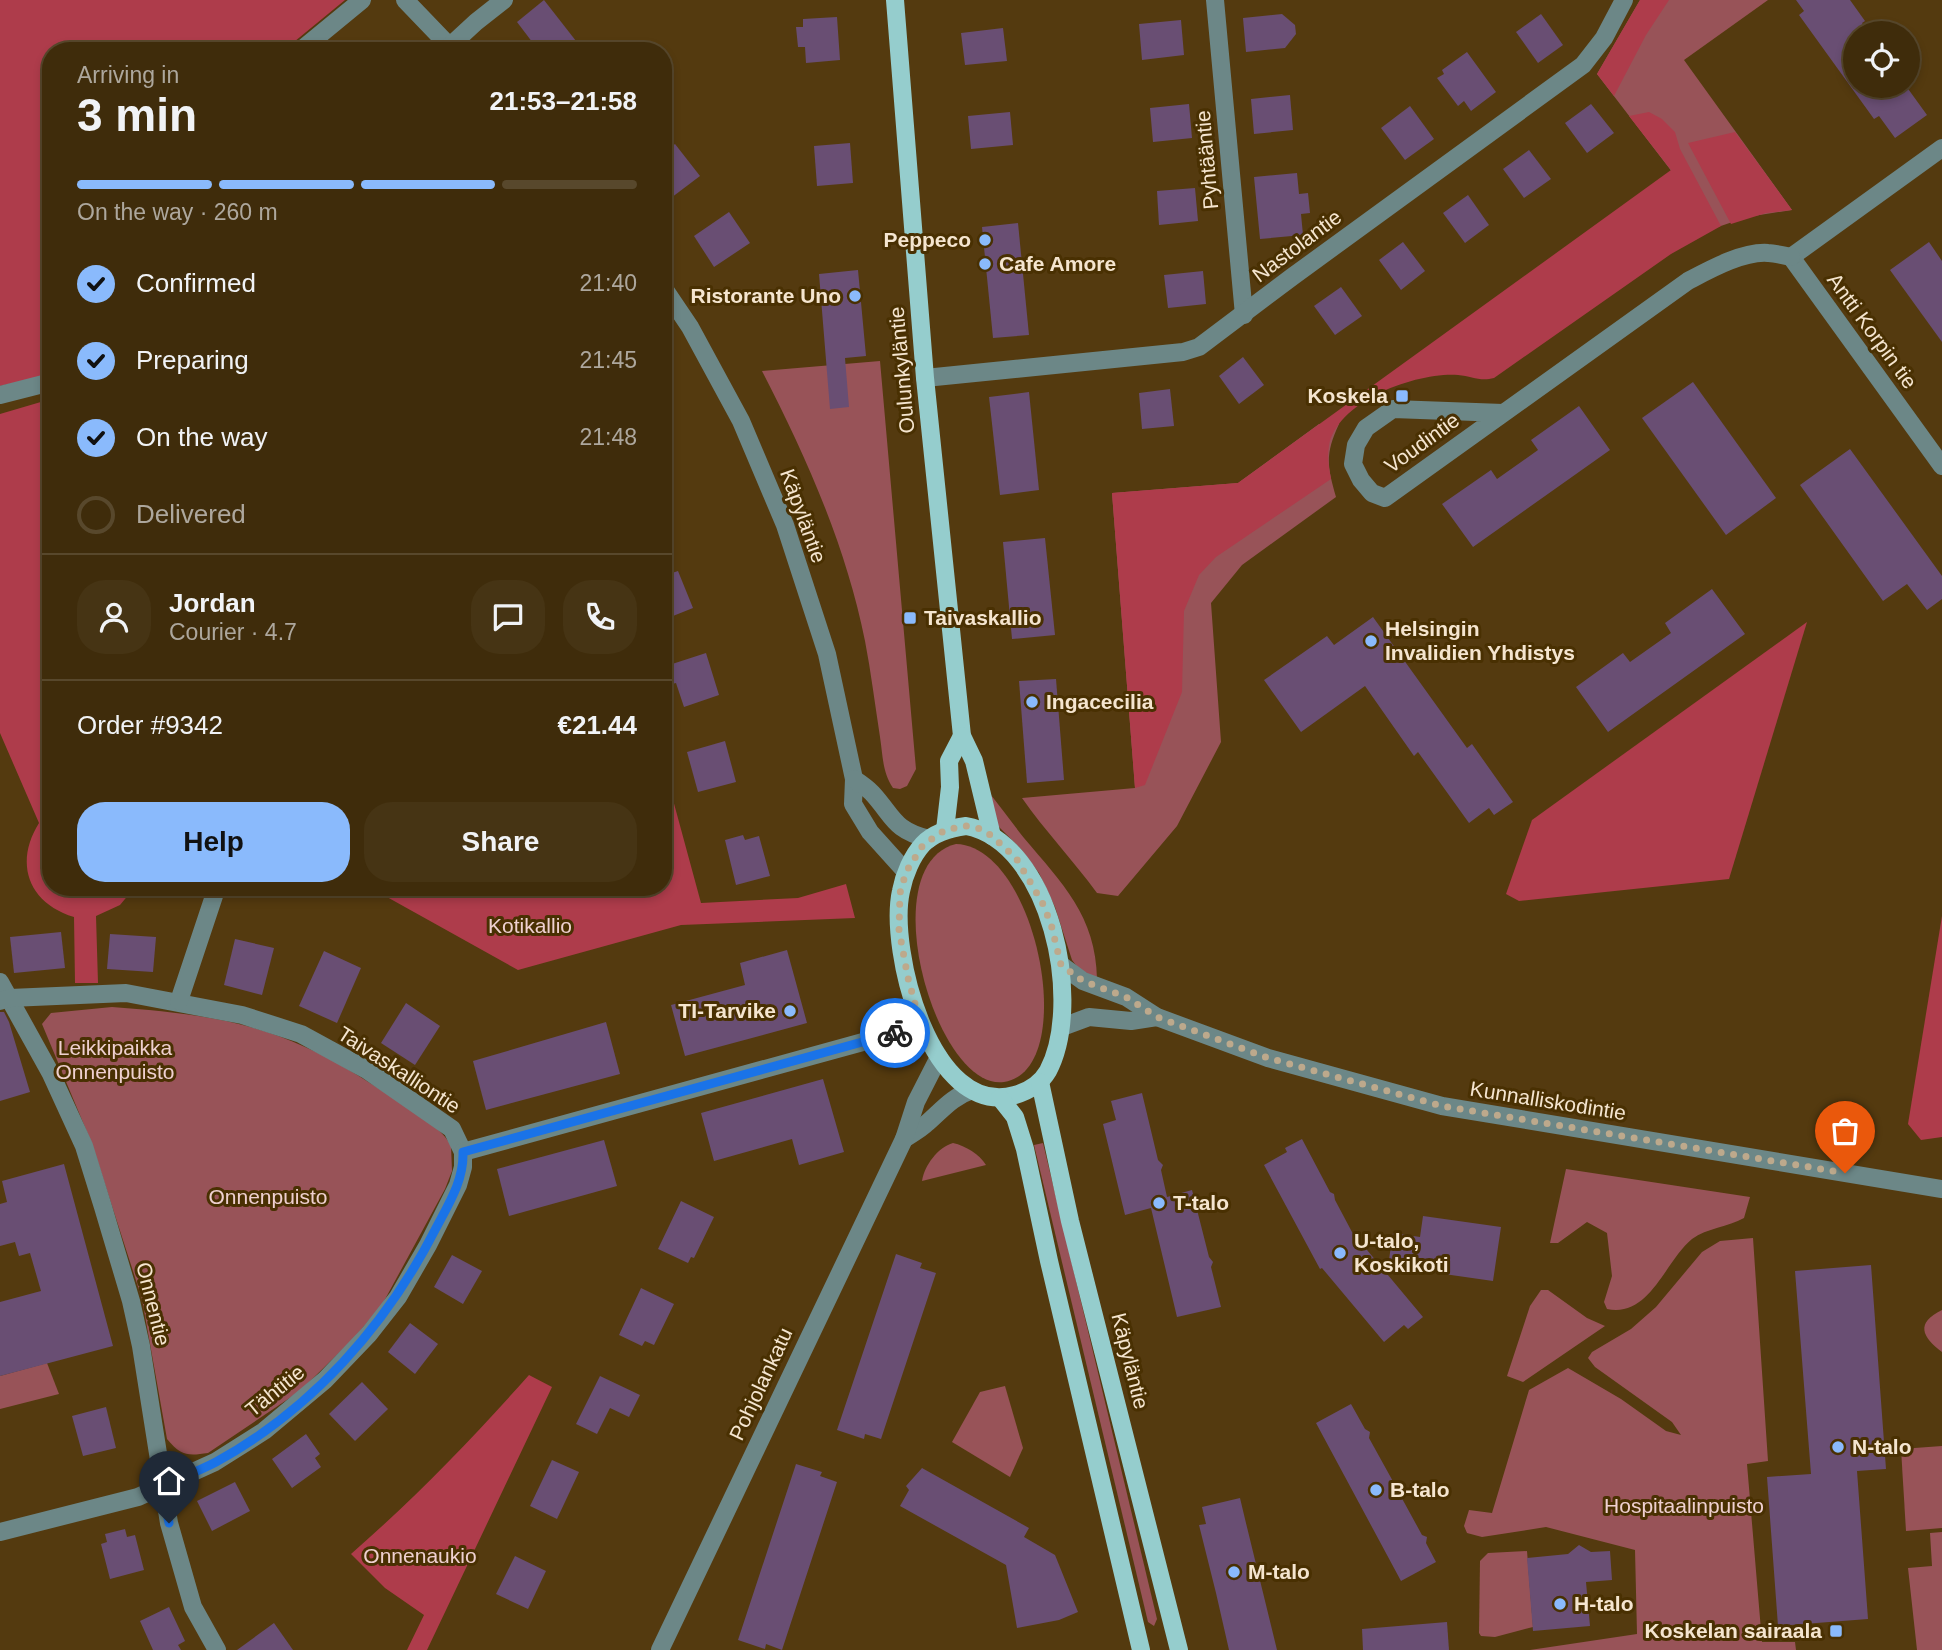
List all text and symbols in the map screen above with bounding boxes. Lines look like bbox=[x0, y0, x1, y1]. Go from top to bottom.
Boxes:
map controls bbox=[1843, 21, 1920, 98]
button: locate bbox=[1843, 21, 1920, 98]
text: Arriving in bbox=[77, 62, 179, 88]
text: 21:53–21:58 bbox=[490, 86, 637, 116]
text: 3 min bbox=[77, 89, 197, 141]
street label: Pyhtääntie bbox=[1191, 110, 1222, 210]
text: On the way · 260 m bbox=[77, 199, 278, 225]
street label: Nastolantie bbox=[1248, 205, 1346, 286]
place label: Peppeco bbox=[883, 228, 971, 251]
marker: Peppeco bbox=[977, 232, 993, 248]
place label: Cafe Amore bbox=[999, 252, 1116, 275]
marker: Cafe Amore bbox=[977, 256, 993, 272]
icon: check bbox=[77, 265, 115, 303]
text: Confirmed bbox=[136, 268, 256, 298]
street label: Antti Korpin tie bbox=[1823, 269, 1922, 393]
text: 21:40 bbox=[579, 270, 637, 296]
place label: Ristorante Uno bbox=[690, 284, 841, 307]
marker: Ristorante Uno bbox=[847, 288, 863, 304]
street label: Oulunkyläntie bbox=[885, 306, 919, 434]
icon: check bbox=[77, 342, 115, 380]
text: Preparing bbox=[136, 345, 249, 375]
text: 21:45 bbox=[579, 347, 637, 373]
place label: Koskela bbox=[1307, 384, 1388, 407]
marker: Koskela bbox=[1394, 388, 1410, 404]
street label: Voudintie bbox=[1380, 408, 1463, 477]
icon: check bbox=[77, 419, 115, 457]
text: On the way bbox=[136, 422, 268, 452]
text: 21:48 bbox=[579, 424, 637, 450]
street label: Käpyläntie bbox=[776, 466, 831, 566]
text: Delivered bbox=[136, 499, 246, 529]
button: person bbox=[77, 580, 151, 654]
button: chat bbox=[471, 580, 545, 654]
button: phone bbox=[563, 580, 637, 654]
text: Jordan bbox=[169, 588, 256, 618]
place label: Taivaskallio bbox=[924, 606, 1042, 629]
marker: Taivaskallio bbox=[902, 610, 918, 626]
place label: Helsingin Invalidien Yhdistys bbox=[1385, 617, 1575, 664]
text: Courier · 4.7 bbox=[169, 619, 297, 645]
marker: Helsingin Invalidien Yhdistys bbox=[1363, 633, 1379, 649]
place label: Ingacecilia bbox=[1046, 690, 1154, 713]
marker: Ingacecilia bbox=[1024, 694, 1040, 710]
text: Order #9342 bbox=[77, 710, 223, 740]
text: €21.44 bbox=[557, 710, 637, 740]
button: Help bbox=[77, 802, 350, 882]
button: Share bbox=[364, 802, 637, 882]
park label: Kotikallio bbox=[488, 914, 572, 937]
courier bbox=[860, 998, 930, 1068]
place label: TI-Tarvike bbox=[678, 999, 776, 1022]
marker: TI-Tarvike bbox=[782, 1003, 798, 1019]
icon: bike bbox=[876, 1014, 914, 1052]
street label: Taivaskalliontie bbox=[334, 1021, 465, 1118]
park label: Leikkipaikka Onnenpuisto bbox=[55, 1036, 175, 1083]
street label: Kunnalliskodintie bbox=[1468, 1077, 1628, 1124]
pin bbox=[1815, 1101, 1875, 1173]
icon: bag bbox=[1826, 1112, 1864, 1150]
park label: Onnenpuisto bbox=[208, 1185, 328, 1208]
place label: T-talo bbox=[1173, 1191, 1229, 1214]
marker: T-talo bbox=[1151, 1195, 1167, 1211]
place label: U-talo, Koskikoti bbox=[1354, 1229, 1449, 1276]
marker: U-talo, Koskikoti bbox=[1332, 1245, 1348, 1261]
street label: Onnentie bbox=[132, 1260, 175, 1348]
street label: Käpyläntie bbox=[1107, 1311, 1154, 1411]
street label: Pohjolankatu bbox=[724, 1324, 797, 1444]
street label: Tähtitie bbox=[241, 1360, 309, 1421]
place label: N-talo bbox=[1852, 1435, 1912, 1458]
marker: N-talo bbox=[1830, 1439, 1846, 1455]
pin bbox=[139, 1451, 199, 1523]
icon: home bbox=[150, 1462, 188, 1500]
place label: B-talo bbox=[1390, 1478, 1450, 1501]
marker: B-talo bbox=[1368, 1482, 1384, 1498]
park label: Hospitaalinpuisto bbox=[1604, 1494, 1764, 1517]
park label: Onnenaukio bbox=[363, 1544, 477, 1567]
place label: M-talo bbox=[1248, 1560, 1310, 1583]
marker: M-talo bbox=[1226, 1564, 1242, 1580]
place label: H-talo bbox=[1574, 1592, 1634, 1615]
marker: H-talo bbox=[1552, 1596, 1568, 1612]
place label: Koskelan sairaala bbox=[1645, 1619, 1822, 1642]
marker: Koskelan sairaala bbox=[1828, 1623, 1844, 1639]

